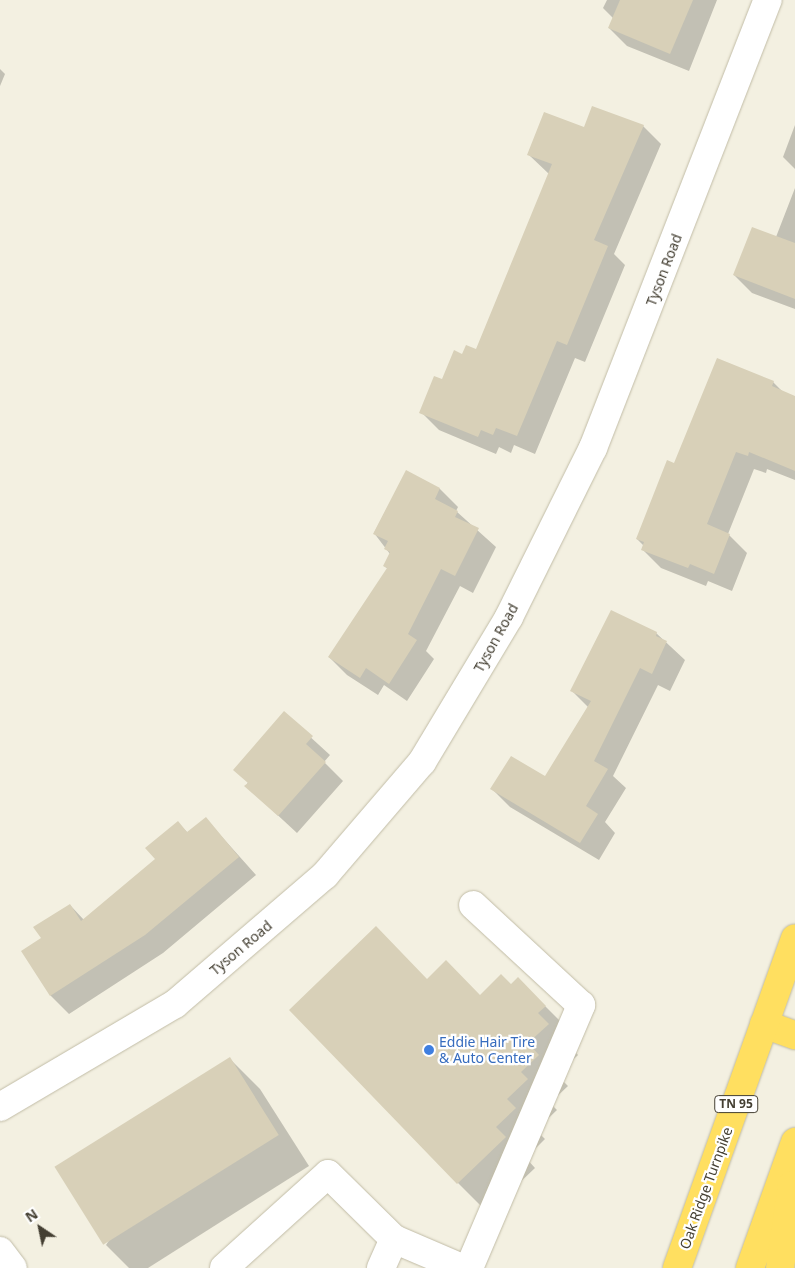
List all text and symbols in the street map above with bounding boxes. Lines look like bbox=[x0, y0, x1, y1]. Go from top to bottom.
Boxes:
street label: Tyson Road bbox=[643, 232, 685, 308]
street label: Tyson Road bbox=[470, 601, 522, 675]
street label: Tyson Road bbox=[207, 917, 275, 979]
place label: Eddie Hair Tire & Auto Center bbox=[439, 1034, 535, 1066]
marker: Eddie Hair Tire & Auto Center bbox=[423, 1044, 435, 1056]
road number: TN 95 bbox=[714, 1094, 758, 1114]
street label: Oak Ridge Turnpike bbox=[676, 1125, 736, 1251]
north arrow bbox=[15, 1203, 65, 1253]
text: N bbox=[21, 1204, 41, 1226]

